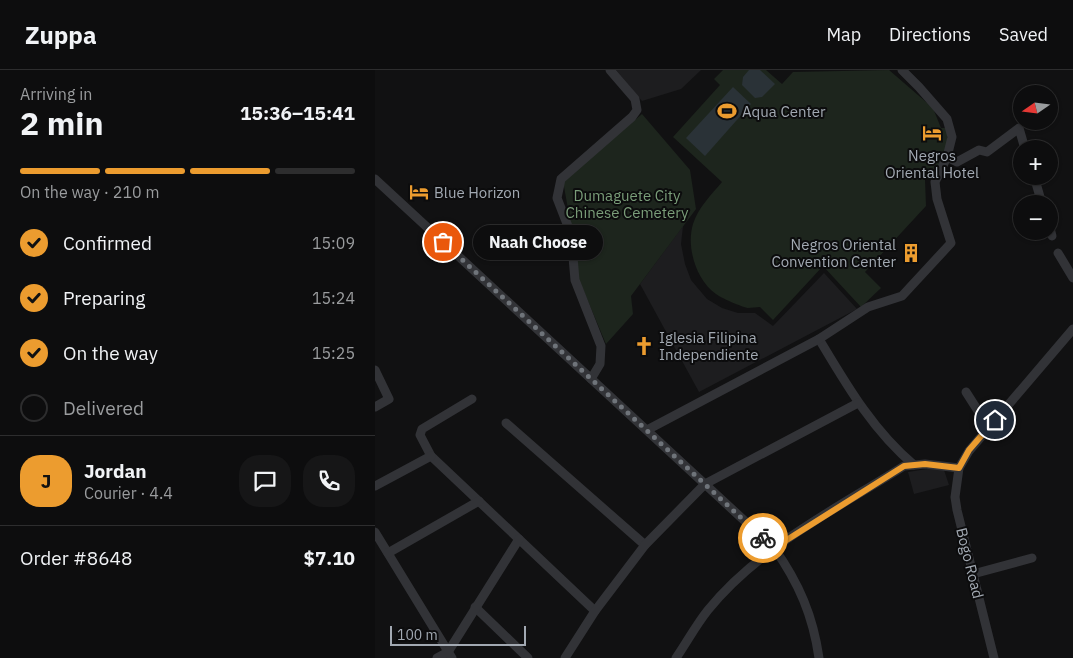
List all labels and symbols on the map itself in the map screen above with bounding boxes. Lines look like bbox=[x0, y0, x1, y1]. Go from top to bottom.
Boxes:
north arrow bbox=[1013, 85, 1057, 130]
sports icon: Aqua Center bbox=[716, 100, 738, 122]
place label: Aqua Center bbox=[742, 102, 826, 121]
hotel icon: Negros Oriental Hotel bbox=[921, 122, 943, 144]
place label: Negros Oriental Hotel bbox=[885, 146, 979, 182]
hotel icon: Blue Horizon bbox=[408, 181, 430, 203]
place label: Blue Horizon bbox=[434, 183, 520, 202]
park label: Dumaguete City Chinese Cemetery bbox=[566, 186, 689, 222]
pin bbox=[422, 221, 464, 263]
callout: Naah Choose bbox=[473, 224, 603, 260]
place label: Negros Oriental Convention Center bbox=[771, 235, 896, 271]
building icon: Negros Oriental Convention Center bbox=[900, 242, 922, 264]
place label: Iglesia Filipina Independiente bbox=[659, 328, 759, 364]
church icon: Iglesia Filipina Independiente bbox=[633, 335, 655, 357]
pin bbox=[974, 399, 1016, 441]
courier bbox=[738, 513, 788, 563]
street label: Bogo Road bbox=[952, 526, 988, 600]
scale bar bbox=[390, 623, 526, 646]

